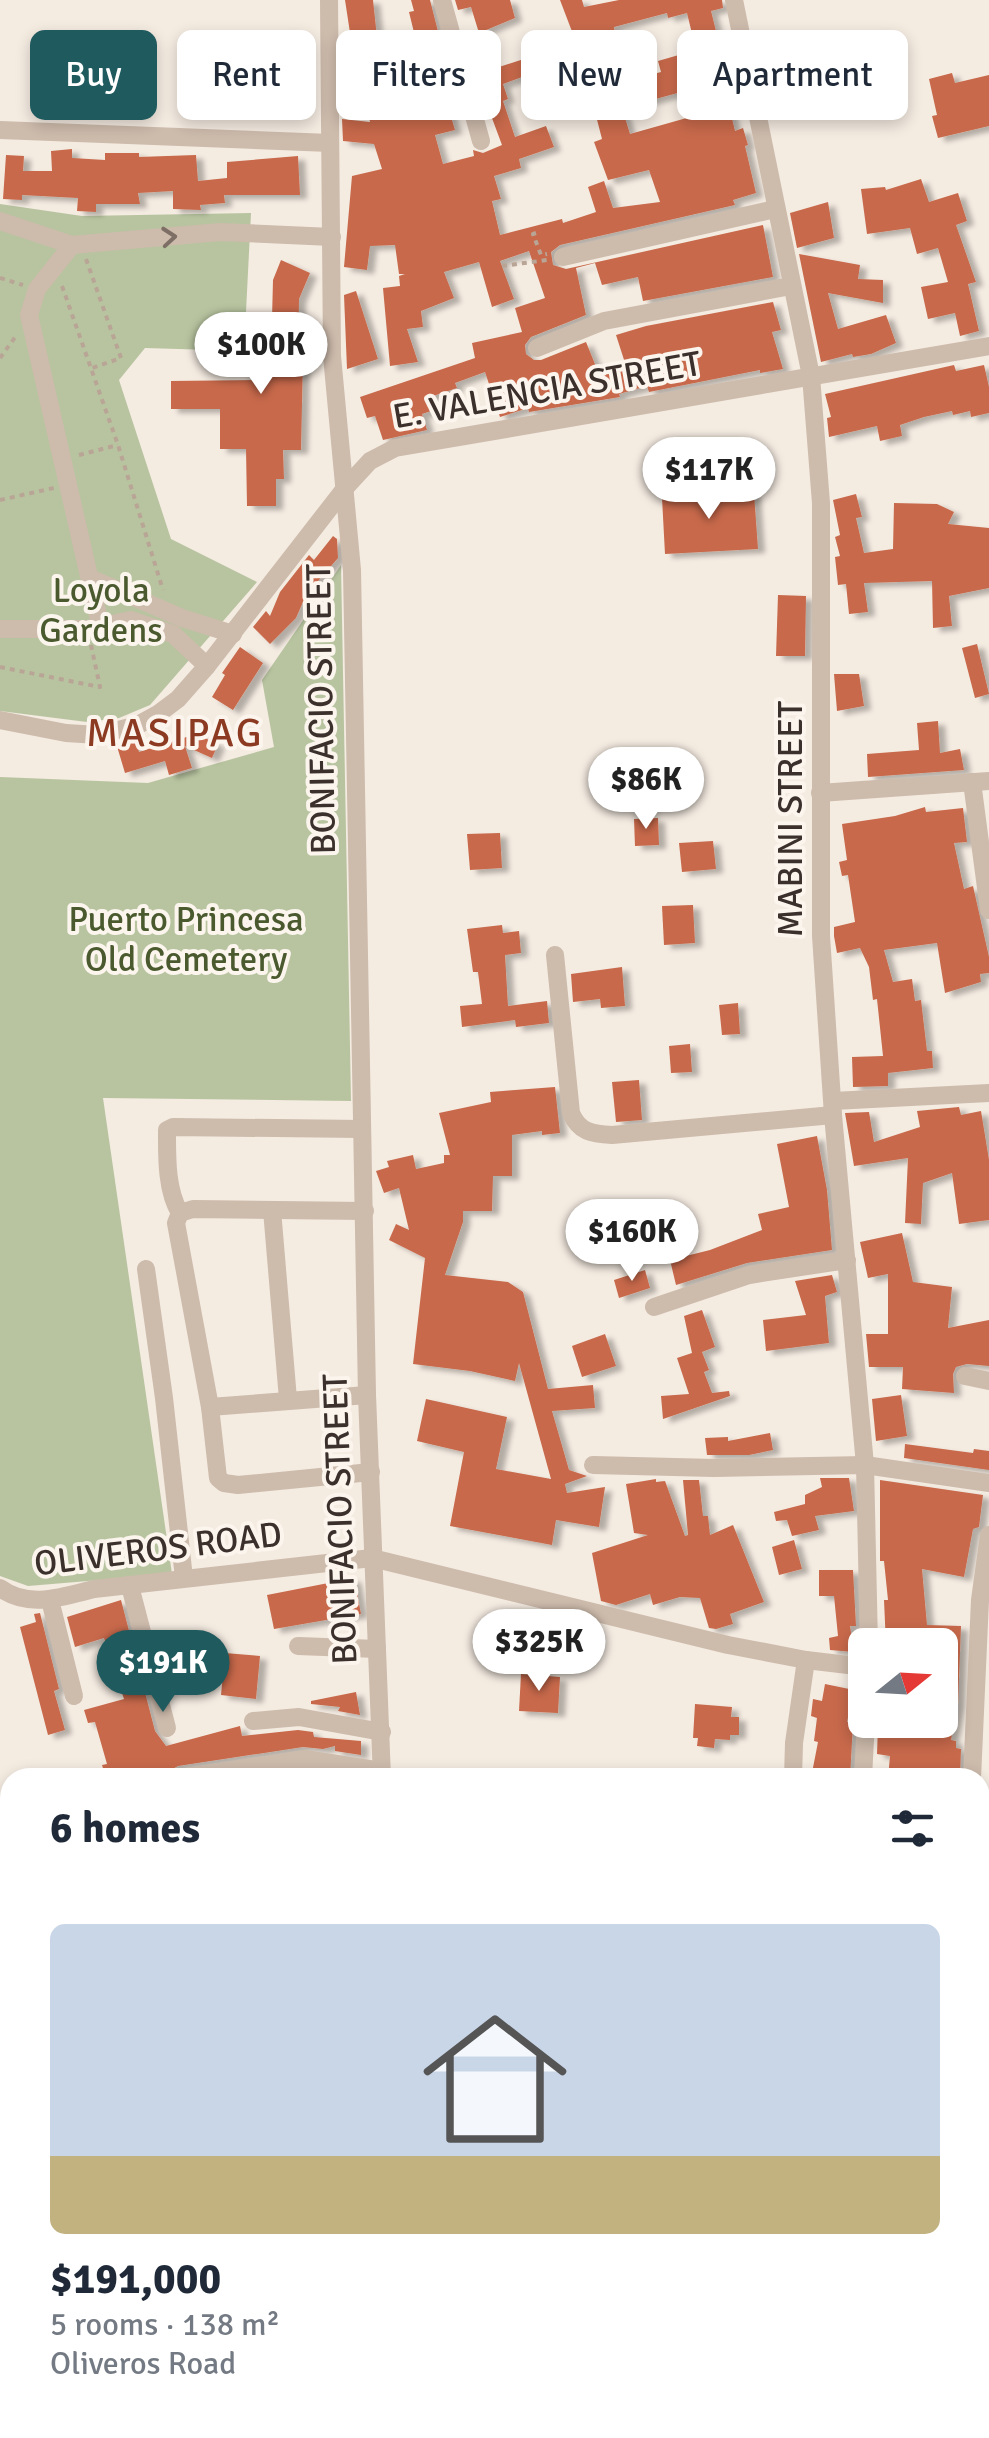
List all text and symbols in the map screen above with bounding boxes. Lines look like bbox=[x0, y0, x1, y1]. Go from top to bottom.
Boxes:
chip: Buy bbox=[30, 30, 157, 120]
chip: Rent bbox=[177, 30, 316, 120]
chip: Filters bbox=[336, 30, 501, 120]
chip: New bbox=[521, 30, 657, 120]
chip: Apartment bbox=[677, 30, 908, 120]
one-way arrow bbox=[161, 226, 177, 248]
pin: $100K bbox=[191, 312, 331, 397]
text: $100K bbox=[217, 325, 305, 364]
street label: E. VALENCIA STREET bbox=[390, 342, 704, 438]
pin: $117K bbox=[639, 437, 779, 522]
text: $117K bbox=[665, 450, 753, 489]
street label: BONIFACIO STREET bbox=[297, 563, 345, 855]
park label: Loyola Gardens bbox=[39, 569, 163, 652]
street label: MABINI STREET bbox=[769, 701, 812, 937]
district label: MASIPAG bbox=[86, 708, 264, 758]
pin: $86K bbox=[587, 747, 705, 832]
text: $86K bbox=[610, 760, 682, 799]
park label: Puerto Princesa Old Cemetery bbox=[68, 898, 304, 981]
pin: $160K bbox=[562, 1199, 702, 1284]
text: $160K bbox=[588, 1212, 676, 1251]
street label: BONIFACIO STREET bbox=[313, 1373, 367, 1665]
street label: OLIVEROS ROAD bbox=[32, 1512, 284, 1586]
pin: $325K bbox=[469, 1609, 609, 1694]
text: $325K bbox=[495, 1622, 583, 1661]
north arrow bbox=[848, 1628, 958, 1738]
map controls bbox=[848, 1628, 958, 1738]
pin: $191K bbox=[93, 1630, 233, 1715]
text: $191K bbox=[119, 1643, 207, 1682]
icon: filters bbox=[885, 1801, 940, 1856]
text: 6 homes bbox=[50, 1803, 200, 1854]
icon: home bbox=[405, 1989, 585, 2169]
text: $191,000 bbox=[50, 2254, 221, 2305]
text: 5 rooms · 138 m² bbox=[50, 2305, 280, 2344]
text: Oliveros Road bbox=[50, 2344, 236, 2383]

